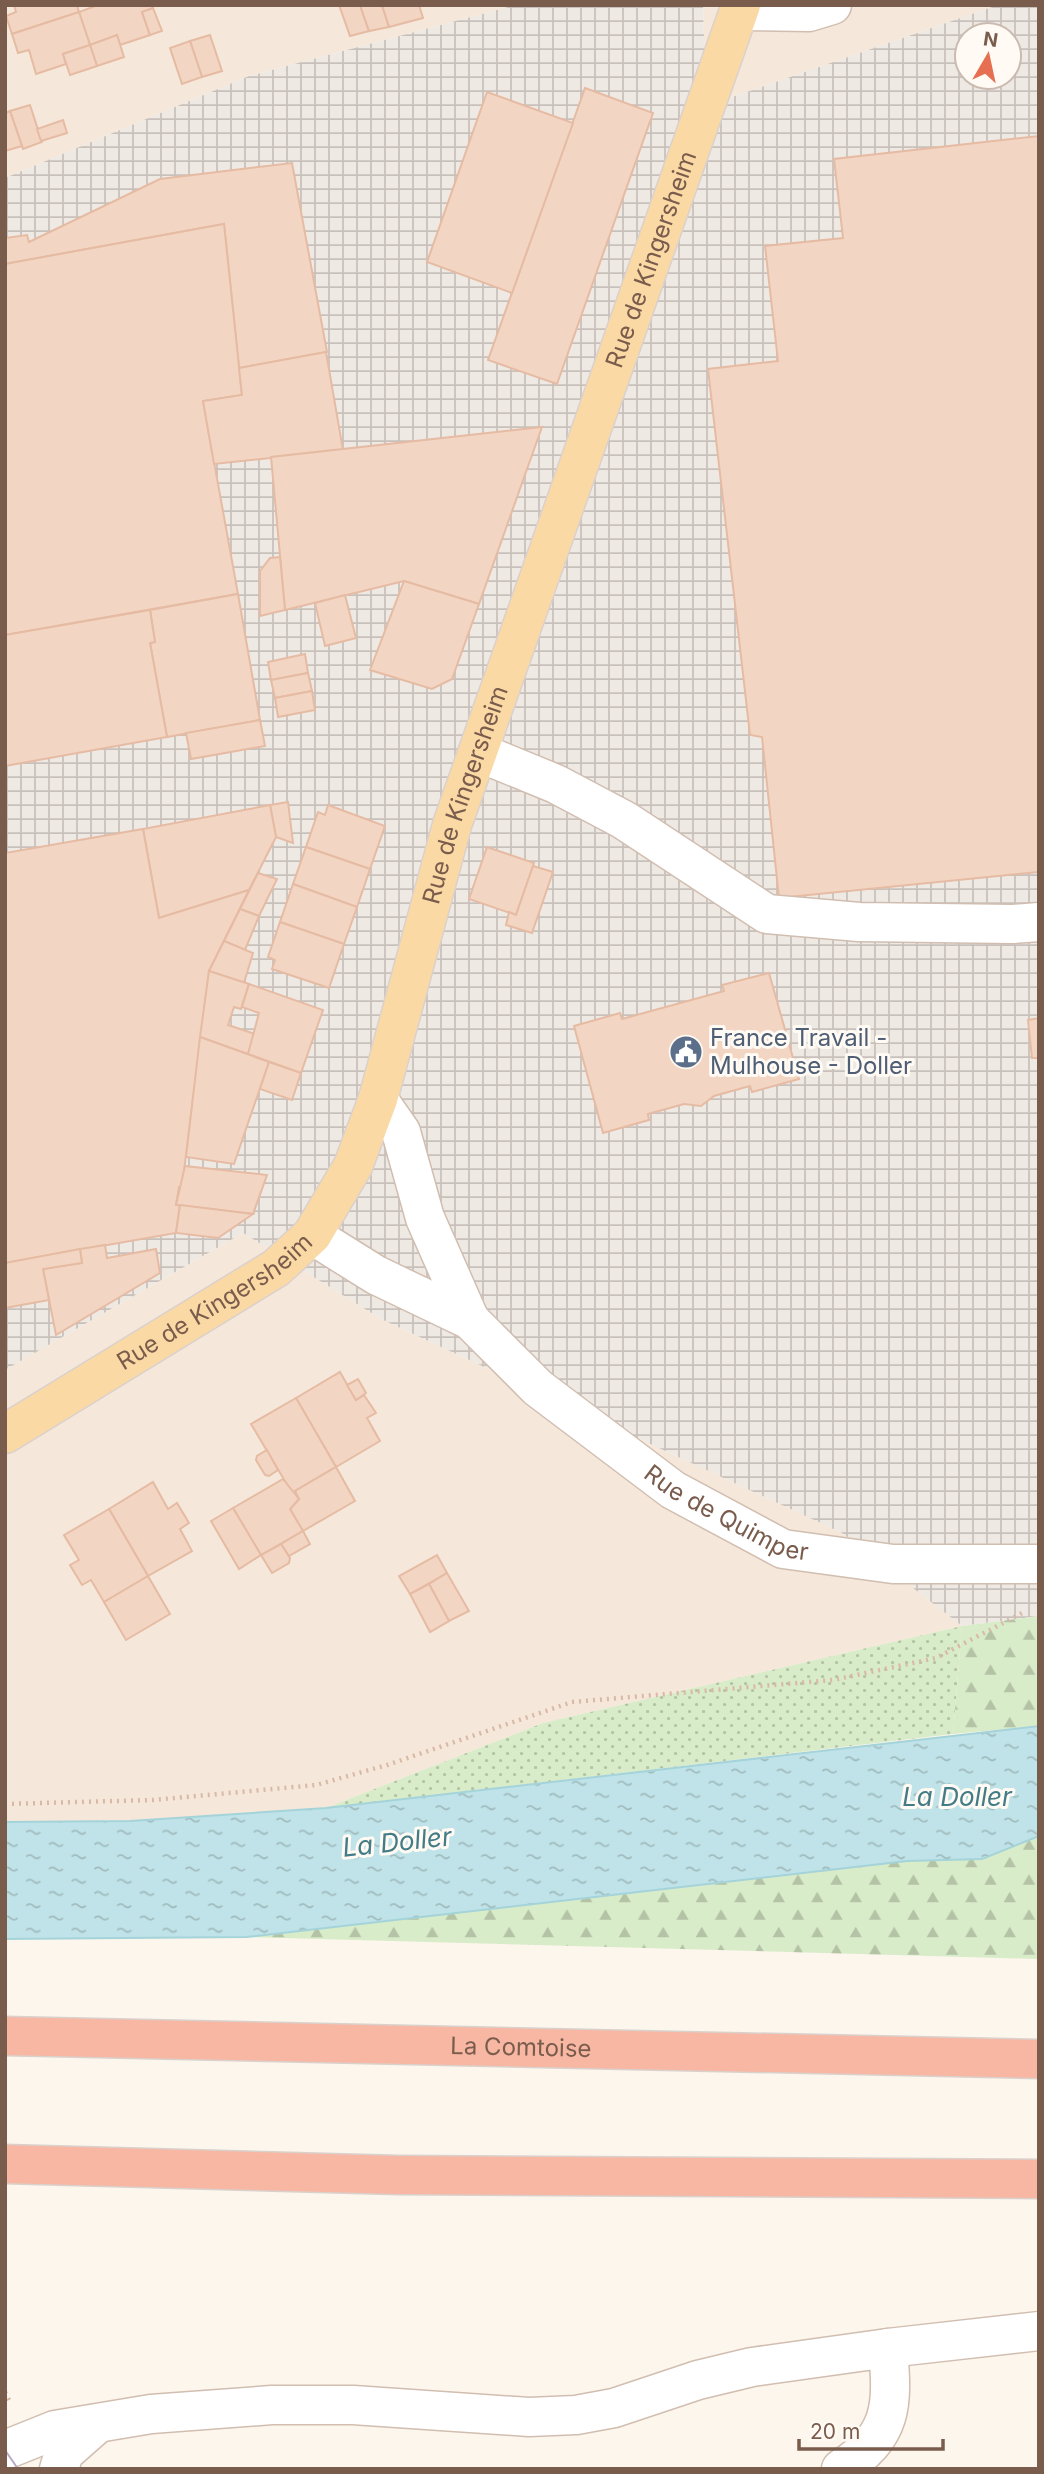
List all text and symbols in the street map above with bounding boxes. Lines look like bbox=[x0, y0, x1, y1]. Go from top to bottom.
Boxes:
north arrow bbox=[953, 21, 1023, 91]
text: N bbox=[982, 27, 1000, 52]
street label: Rue de Kingersheim bbox=[599, 147, 702, 371]
street label: Rue de Kingersheim bbox=[416, 682, 514, 907]
place label: France Travail - Mulhouse - Doller bbox=[710, 1023, 912, 1080]
public building icon: France Travail - Mulhouse - Doller bbox=[667, 1033, 705, 1071]
street label: Rue de Kingersheim bbox=[111, 1227, 318, 1376]
street label: Rue de Quimper bbox=[639, 1458, 810, 1566]
water label: La Doller bbox=[902, 1781, 1013, 1812]
water label: La Doller bbox=[341, 1820, 454, 1863]
street label: La Comtoise bbox=[450, 2031, 592, 2063]
scale bar bbox=[799, 2408, 942, 2452]
text: 20 m bbox=[810, 2419, 860, 2444]

